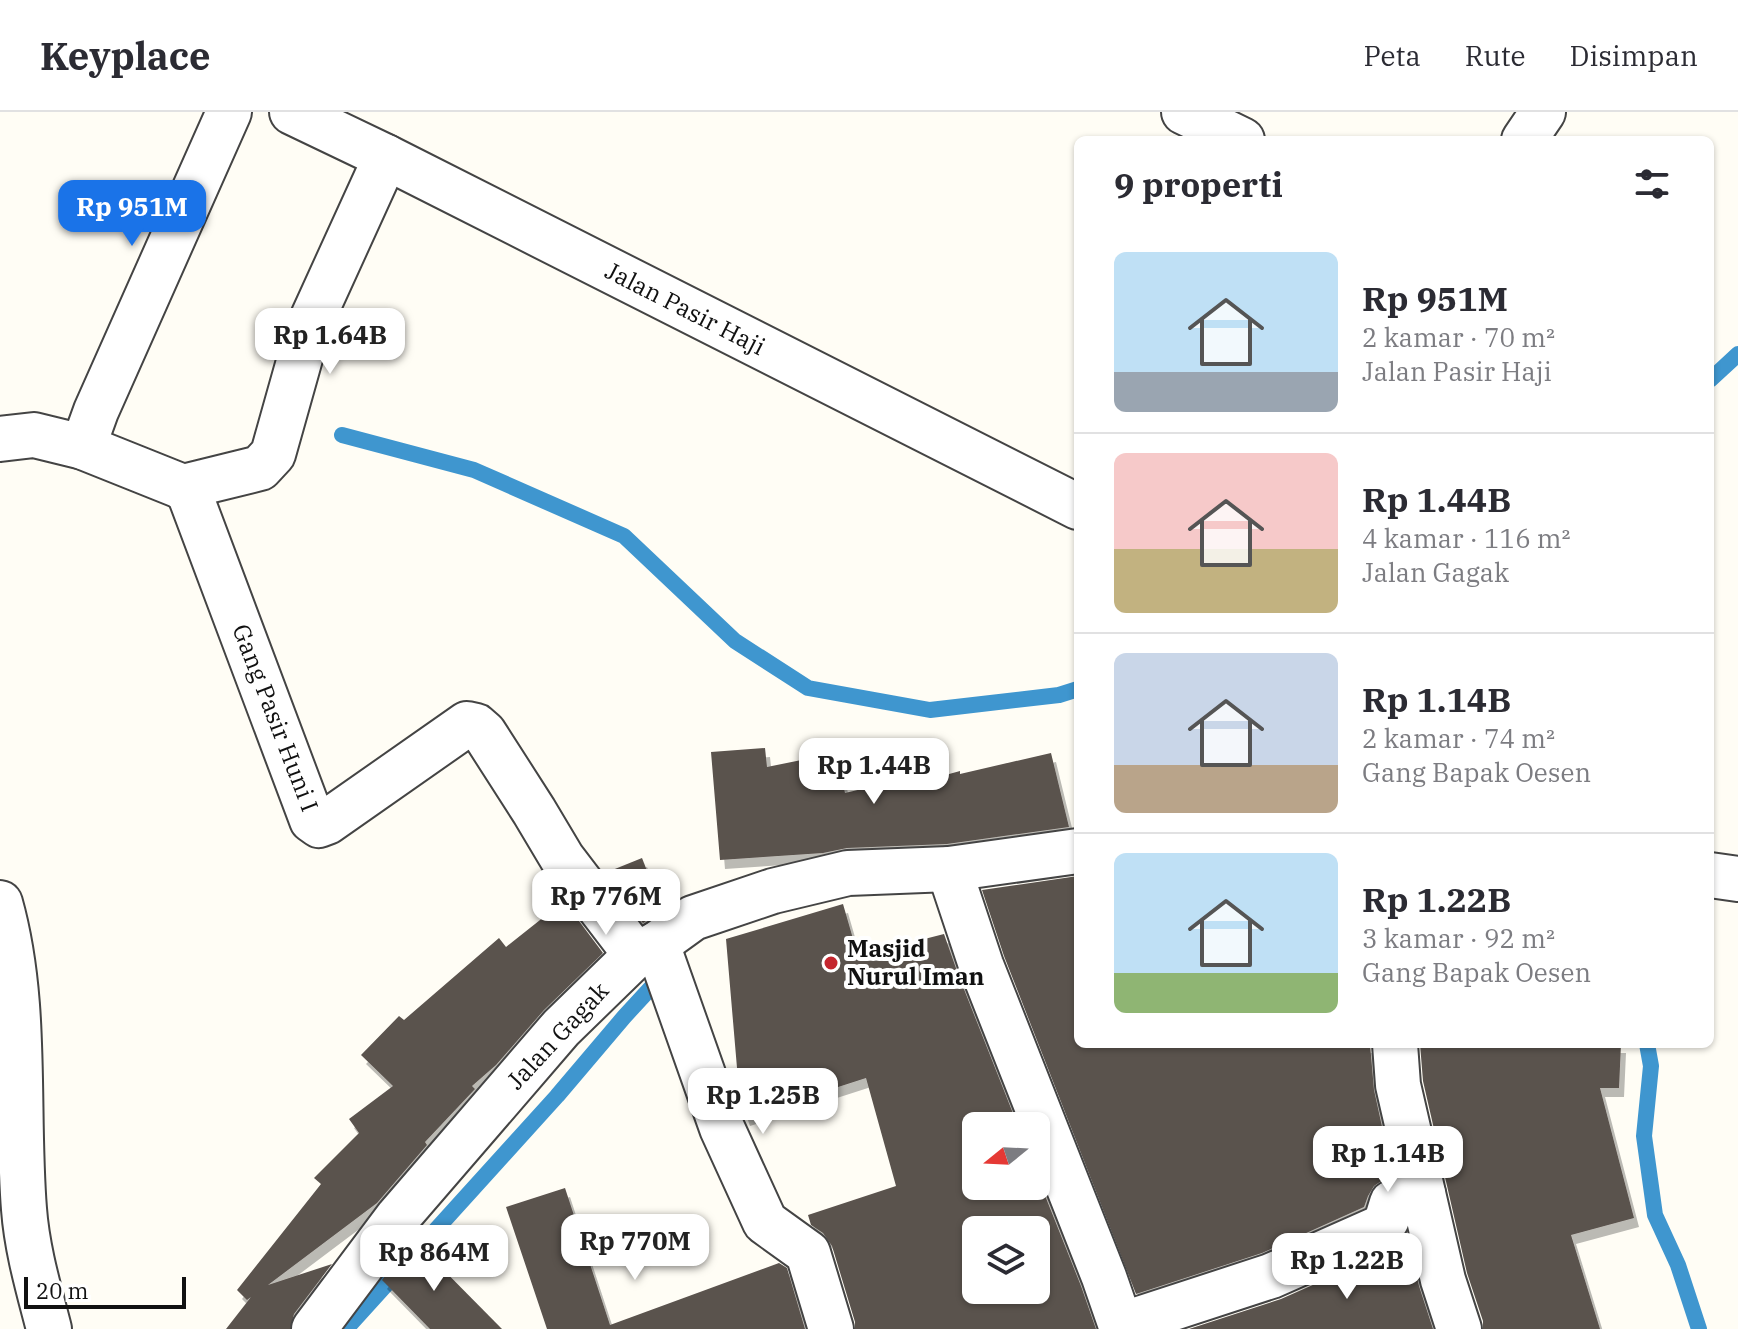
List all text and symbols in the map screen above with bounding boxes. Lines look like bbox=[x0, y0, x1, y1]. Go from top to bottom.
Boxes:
text: Keyplace bbox=[40, 31, 210, 80]
text: Peta bbox=[1364, 37, 1421, 74]
text: Rute bbox=[1465, 37, 1526, 74]
text: Disimpan bbox=[1570, 37, 1698, 74]
text: 9 properti bbox=[1114, 162, 1283, 206]
icon: filters bbox=[1630, 162, 1674, 206]
pin: Rp 951M bbox=[58, 180, 206, 248]
text: Rp 951M bbox=[76, 189, 188, 223]
street label: Jalan Pasir Haji bbox=[600, 254, 771, 362]
text: Rp 951M bbox=[1362, 276, 1508, 320]
icon: home bbox=[1178, 284, 1274, 380]
pin: Rp 1.64B bbox=[247, 308, 413, 376]
text: Rp 1.64B bbox=[273, 317, 387, 351]
text: 2 kamar · 70 m² bbox=[1362, 320, 1555, 354]
text: Jalan Pasir Haji bbox=[1362, 354, 1552, 388]
text: Rp 1.44B bbox=[1362, 477, 1511, 521]
icon: home bbox=[1178, 485, 1274, 581]
text: 4 kamar · 116 m² bbox=[1362, 521, 1571, 555]
text: Jalan Gagak bbox=[1362, 555, 1509, 589]
street label: Gang Pasir Huni I bbox=[225, 619, 326, 816]
text: Rp 1.14B bbox=[1362, 677, 1511, 721]
icon: home bbox=[1178, 685, 1274, 781]
text: 2 kamar · 74 m² bbox=[1362, 721, 1555, 755]
pin: Rp 1.44B bbox=[791, 738, 957, 806]
text: Rp 1.44B bbox=[817, 747, 931, 781]
text: Gang Bapak Oesen bbox=[1362, 755, 1591, 789]
pin: Rp 776M bbox=[532, 869, 680, 937]
text: Rp 1.22B bbox=[1362, 877, 1511, 921]
text: Rp 776M bbox=[550, 878, 662, 912]
icon: home bbox=[1178, 885, 1274, 981]
text: 3 kamar · 92 m² bbox=[1362, 921, 1555, 955]
place label: Masjid Nurul Iman bbox=[847, 932, 985, 992]
marker: Masjid Nurul Iman bbox=[822, 954, 840, 972]
text: Gang Bapak Oesen bbox=[1362, 955, 1591, 989]
street label: Jalan Gagak bbox=[499, 975, 615, 1096]
pin: Rp 1.25B bbox=[680, 1068, 846, 1136]
text: Rp 1.25B bbox=[706, 1077, 820, 1111]
north arrow bbox=[962, 1112, 1050, 1200]
map controls bbox=[962, 1112, 1050, 1304]
pin: Rp 1.14B bbox=[1305, 1126, 1471, 1194]
text: Rp 1.14B bbox=[1331, 1135, 1445, 1169]
pin: Rp 770M bbox=[561, 1214, 709, 1282]
button: layers bbox=[962, 1216, 1050, 1304]
text: Rp 770M bbox=[579, 1223, 691, 1257]
pin: Rp 864M bbox=[360, 1225, 508, 1293]
pin: Rp 1.22B bbox=[1264, 1233, 1430, 1301]
text: Rp 864M bbox=[378, 1234, 490, 1268]
text: Rp 1.22B bbox=[1290, 1242, 1404, 1276]
scale bar bbox=[24, 1273, 186, 1309]
text: 20 m bbox=[36, 1276, 88, 1305]

